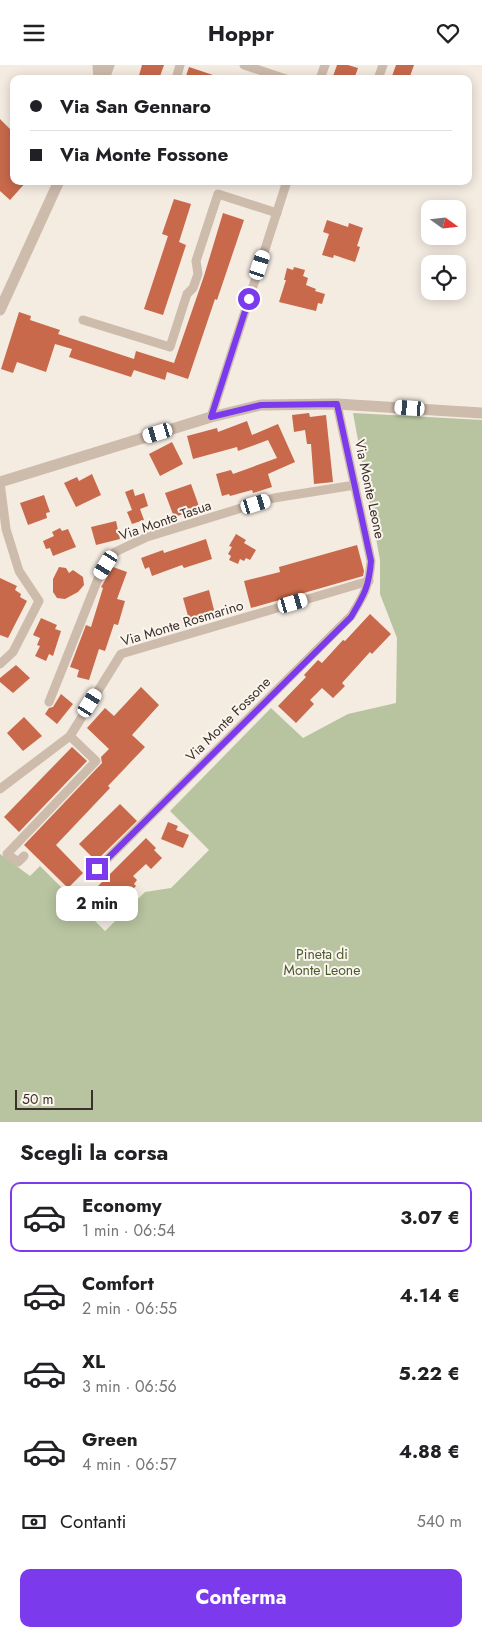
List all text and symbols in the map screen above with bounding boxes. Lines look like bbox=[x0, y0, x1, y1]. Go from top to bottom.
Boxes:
text: Hoppr bbox=[208, 17, 274, 49]
icon: menu bbox=[20, 19, 48, 47]
icon: heart bbox=[434, 19, 462, 47]
text: Via San Gennaro bbox=[60, 93, 211, 120]
text: Via Monte Fossone bbox=[60, 141, 228, 168]
north arrow bbox=[421, 200, 466, 245]
map controls bbox=[421, 200, 466, 300]
car bbox=[248, 248, 271, 282]
button: locate bbox=[421, 255, 466, 300]
route start bbox=[238, 288, 260, 310]
car bbox=[394, 399, 425, 417]
car bbox=[141, 421, 174, 445]
street label: Via Monte Leone bbox=[350, 438, 390, 540]
car bbox=[239, 492, 272, 516]
street label: Via Monte Tasua bbox=[116, 495, 214, 545]
car bbox=[91, 548, 120, 582]
car bbox=[276, 592, 309, 614]
street label: Via Monte Rosmarino bbox=[118, 595, 246, 651]
street label: Via Monte Fossone bbox=[181, 672, 275, 766]
car bbox=[75, 686, 104, 720]
route end bbox=[86, 858, 108, 880]
callout: 2 min bbox=[56, 887, 138, 921]
text: 2 min bbox=[76, 892, 118, 915]
park label: Pineta di Monte Leone bbox=[284, 944, 360, 980]
scale bar bbox=[15, 1087, 92, 1110]
text: 50 m bbox=[22, 1089, 53, 1109]
text: Scegli la corsa bbox=[20, 1136, 168, 1168]
text: Economy bbox=[82, 1192, 162, 1219]
icon: car bbox=[22, 1195, 67, 1240]
text: 3.07 € bbox=[400, 1204, 460, 1231]
text: 1 min · 06:54 bbox=[82, 1219, 175, 1242]
text: Comfort bbox=[82, 1270, 154, 1297]
icon: car bbox=[22, 1273, 67, 1318]
text: 4.14 € bbox=[400, 1282, 460, 1309]
text: 2 min · 06:55 bbox=[82, 1297, 177, 1320]
text: XL bbox=[82, 1348, 105, 1375]
icon: car bbox=[22, 1351, 67, 1396]
text: 5.22 € bbox=[399, 1360, 460, 1387]
text: 3 min · 06:56 bbox=[82, 1375, 177, 1398]
text: Green bbox=[82, 1426, 138, 1453]
icon: car bbox=[22, 1429, 67, 1474]
text: 4.88 € bbox=[399, 1438, 460, 1465]
text: 4 min · 06:57 bbox=[82, 1453, 177, 1476]
icon: cash bbox=[20, 1508, 48, 1536]
text: Contanti bbox=[60, 1508, 127, 1535]
text: 540 m bbox=[417, 1510, 462, 1533]
button: Conferma bbox=[20, 1569, 462, 1627]

